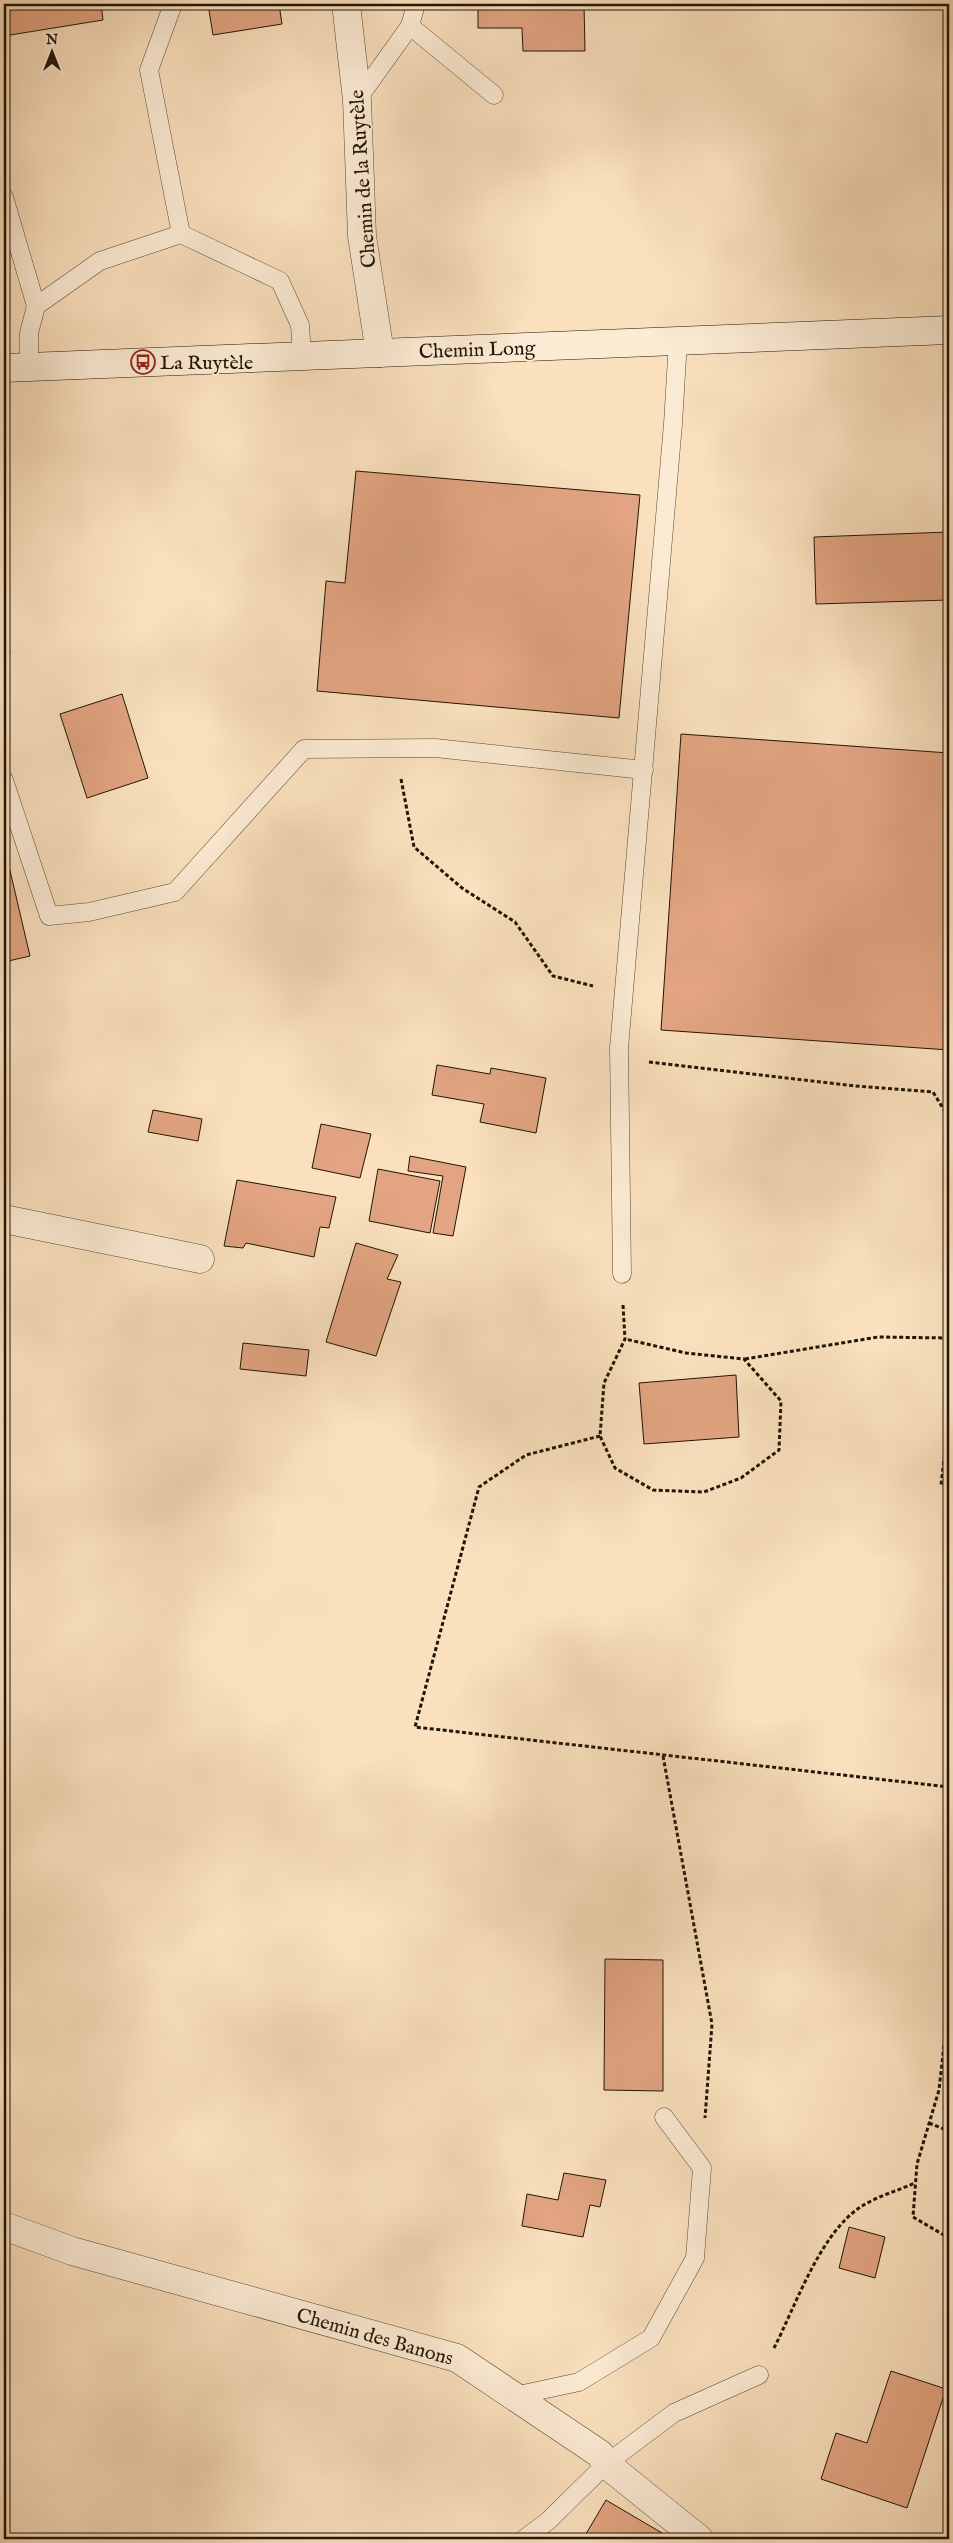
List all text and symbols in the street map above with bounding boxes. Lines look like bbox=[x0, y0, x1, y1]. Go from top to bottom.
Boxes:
north arrow bbox=[28, 28, 78, 78]
text: N bbox=[45, 31, 58, 49]
street label: Chemin de la Ruytèle bbox=[345, 89, 382, 269]
street label: Chemin Long bbox=[418, 336, 537, 365]
bus stop icon: La Ruytèle bbox=[130, 349, 156, 375]
place label: La Ruytèle bbox=[160, 351, 253, 376]
street label: Chemin des Banons bbox=[293, 2303, 456, 2372]

